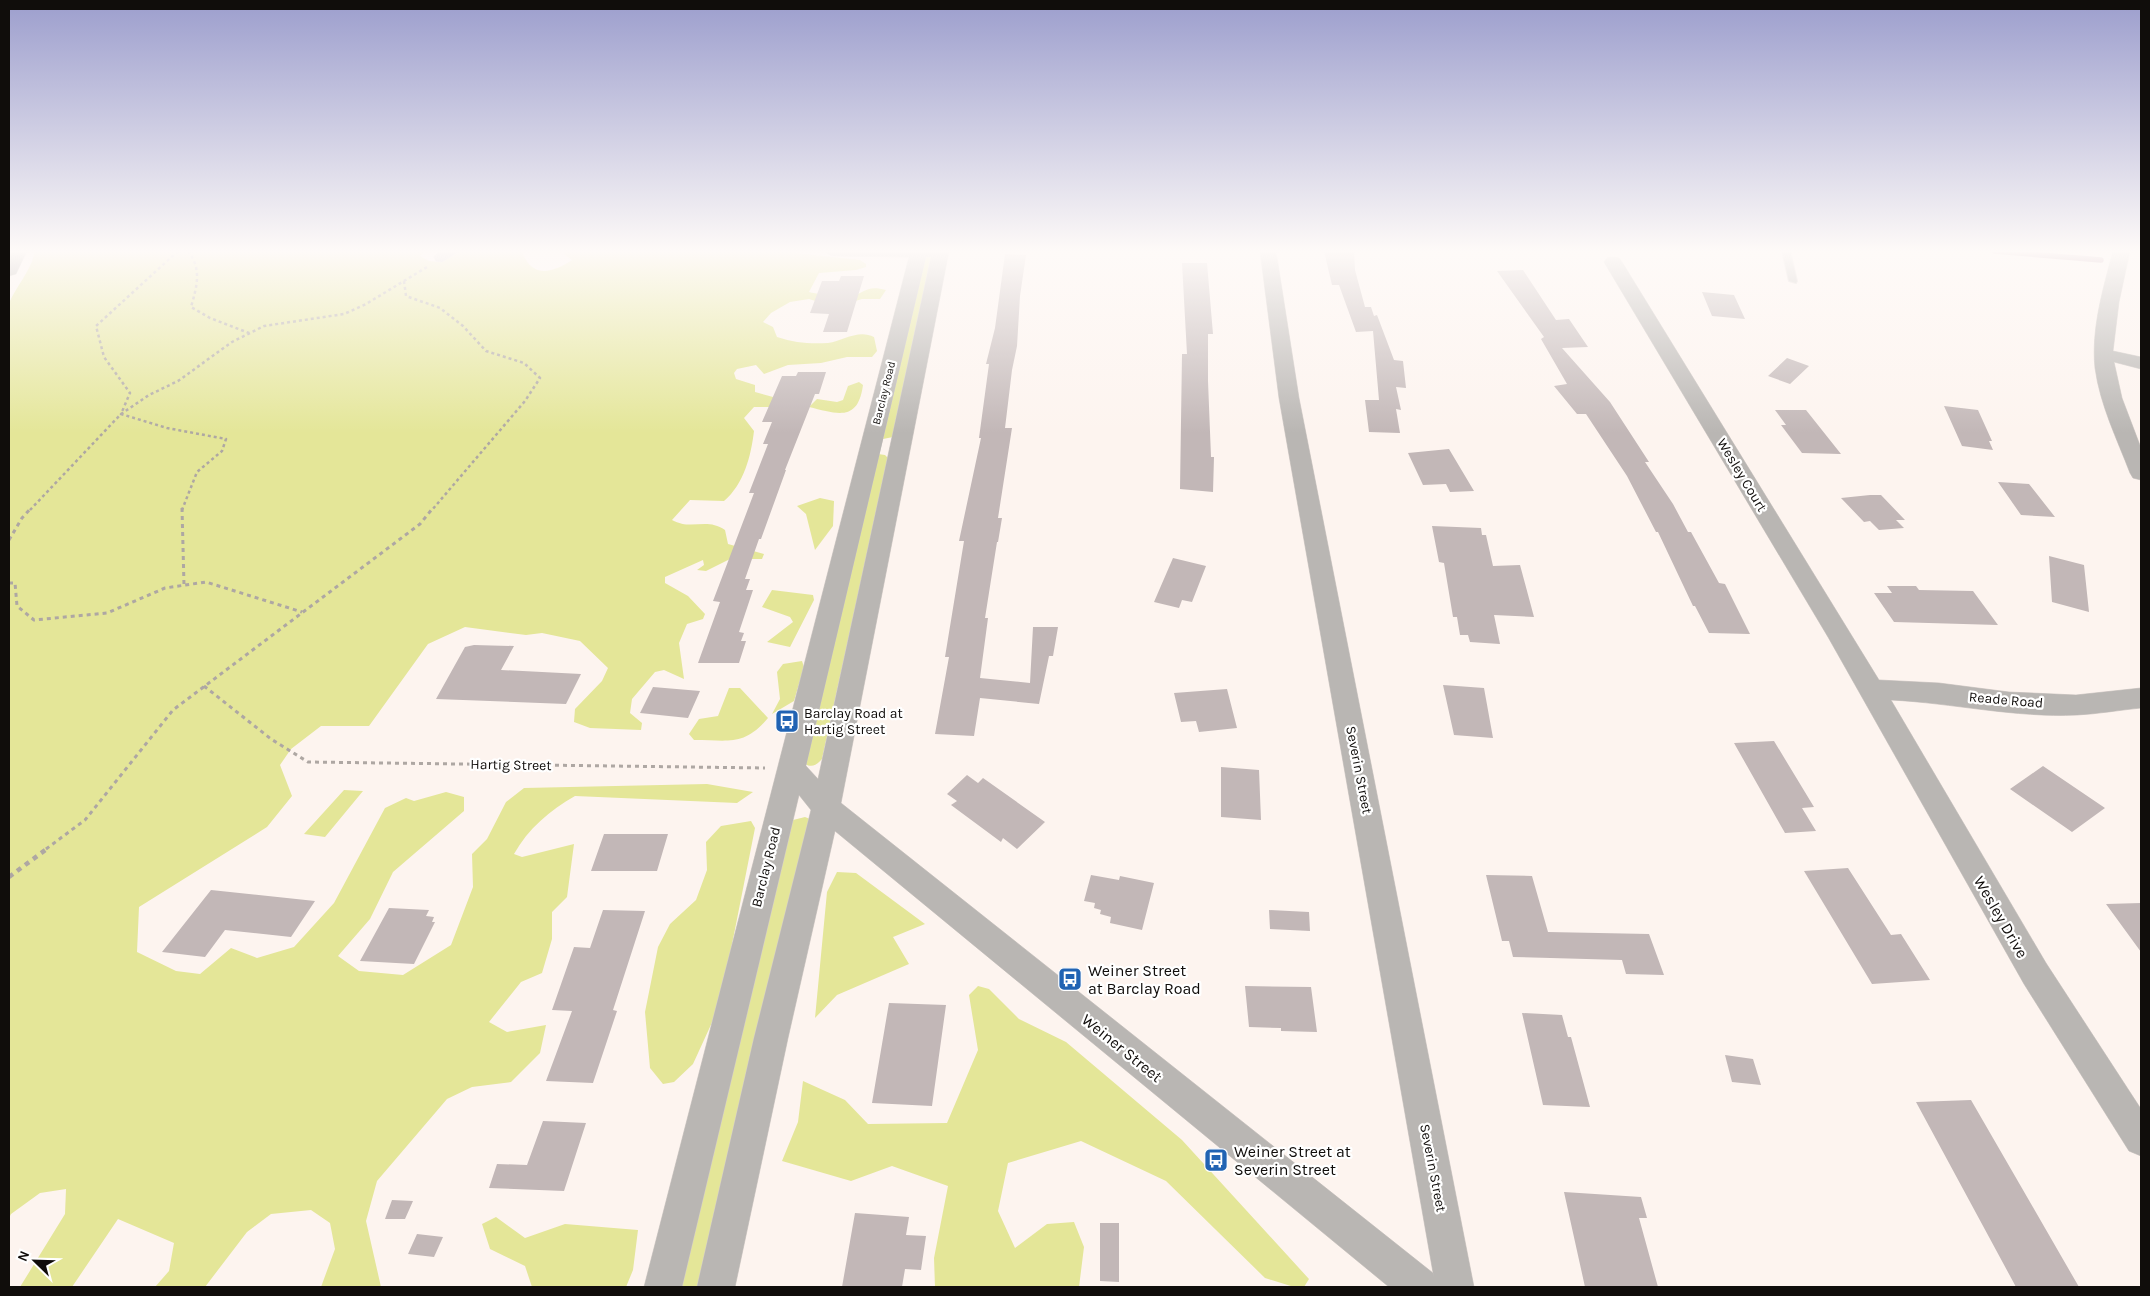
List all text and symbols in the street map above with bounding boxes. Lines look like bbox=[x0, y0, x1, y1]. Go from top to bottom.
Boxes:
street label: Barclay Road bbox=[870, 360, 898, 426]
street label: Wesley Court bbox=[1713, 435, 1771, 515]
street label: Reade Road bbox=[1968, 688, 2044, 712]
place label: Barclay Road at Hartig Street bbox=[804, 705, 903, 738]
bus stop icon: Barclay Road at Hartig Street bbox=[774, 708, 800, 734]
street label: Severin Street bbox=[1342, 725, 1376, 815]
street label: Hartig Street bbox=[470, 756, 552, 774]
street label: Barclay Road bbox=[748, 825, 784, 909]
street label: Wesley Drive bbox=[1970, 873, 2032, 961]
place label: Weiner Street at Barclay Road bbox=[1088, 961, 1201, 998]
bus stop icon: Weiner Street at Barclay Road bbox=[1057, 966, 1083, 992]
street label: Weiner Street bbox=[1078, 1010, 1166, 1086]
street label: Severin Street bbox=[1416, 1123, 1450, 1213]
place label: Weiner Street at Severin Street bbox=[1234, 1142, 1351, 1179]
bus stop icon: Weiner Street at Severin Street bbox=[1203, 1147, 1229, 1173]
north arrow bbox=[10, 1236, 60, 1286]
text: N bbox=[14, 1248, 33, 1264]

